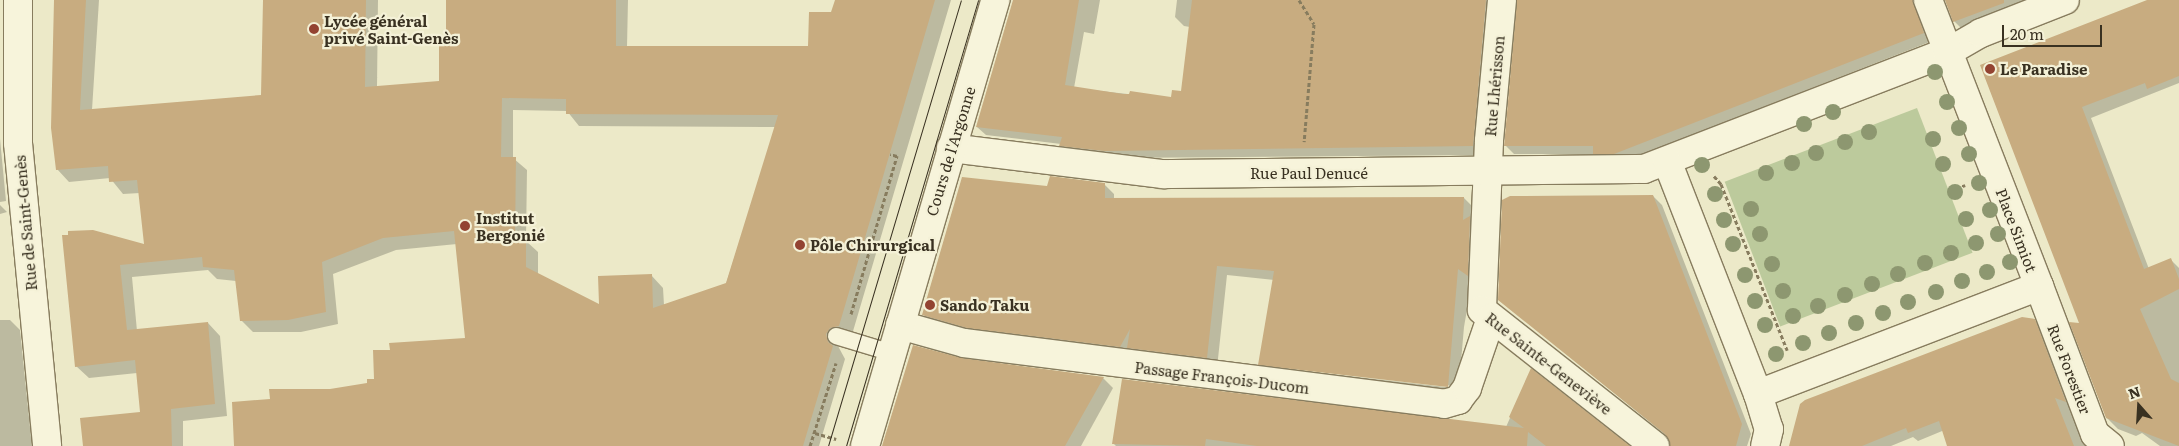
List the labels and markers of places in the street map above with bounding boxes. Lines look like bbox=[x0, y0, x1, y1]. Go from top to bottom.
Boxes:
place label: Lycée général privé Saint-Genès bbox=[324, 11, 458, 46]
marker: Lycée général privé Saint-Genès bbox=[308, 23, 320, 35]
place label: Le Paradise bbox=[2000, 60, 2087, 78]
marker: Le Paradise bbox=[1984, 63, 1996, 75]
place label: Institut Bergonié bbox=[476, 208, 545, 243]
marker: Institut Bergonié bbox=[458, 219, 472, 233]
place label: Pôle Chirurgical bbox=[810, 236, 935, 254]
marker: Pôle Chirurgical bbox=[794, 239, 806, 251]
place label: Sando Taku bbox=[940, 296, 1029, 314]
marker: Sando Taku bbox=[924, 299, 936, 311]

